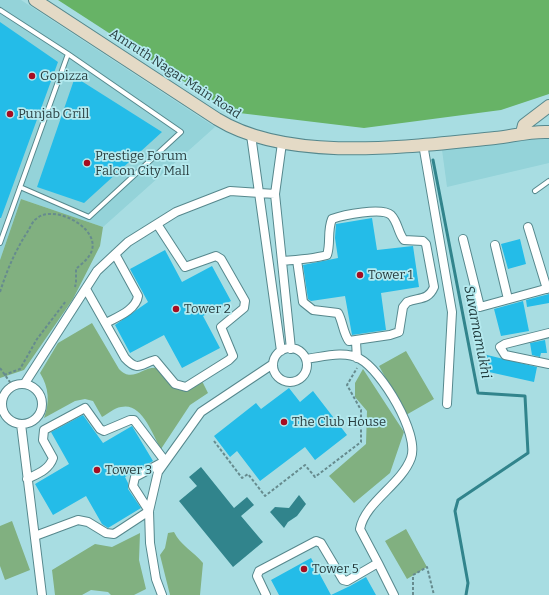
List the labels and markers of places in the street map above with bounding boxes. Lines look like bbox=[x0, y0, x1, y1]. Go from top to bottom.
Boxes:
place label: Gopizza bbox=[40, 68, 88, 84]
marker: Gopizza bbox=[27, 71, 37, 81]
place label: Punjab Grill bbox=[18, 106, 89, 122]
marker: Punjab Grill bbox=[5, 109, 15, 119]
place label: Prestige Forum Falcon City Mall bbox=[95, 148, 189, 179]
marker: Prestige Forum Falcon City Mall bbox=[82, 158, 92, 168]
place label: Tower 1 bbox=[368, 267, 413, 283]
marker: Tower 1 bbox=[355, 270, 365, 280]
place label: Tower 2 bbox=[184, 301, 231, 317]
marker: Tower 2 bbox=[171, 304, 181, 314]
place label: The Club House bbox=[292, 414, 386, 430]
marker: The Club House bbox=[279, 417, 289, 427]
place label: Tower 3 bbox=[105, 462, 152, 478]
marker: Tower 3 bbox=[92, 465, 102, 475]
place label: Tower 5 bbox=[312, 561, 359, 577]
marker: Tower 5 bbox=[299, 564, 309, 574]

